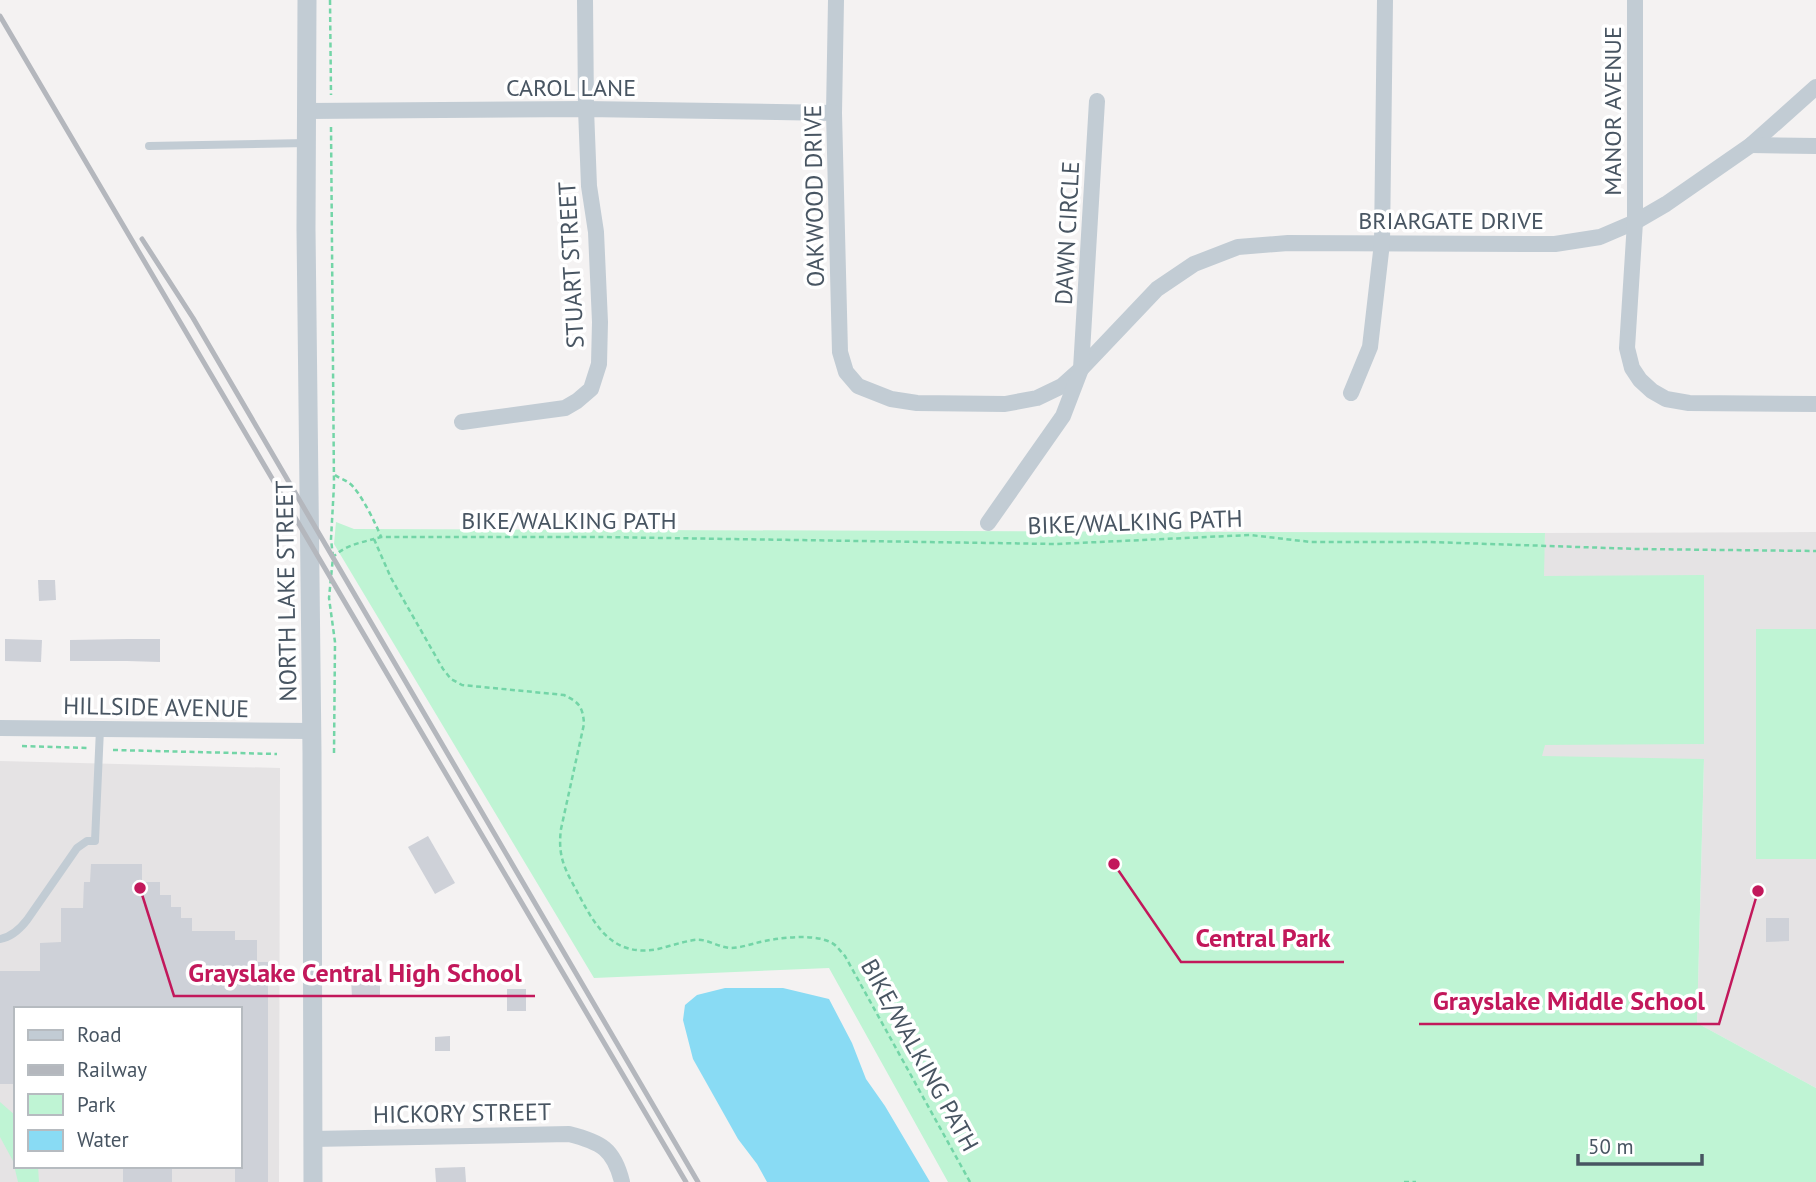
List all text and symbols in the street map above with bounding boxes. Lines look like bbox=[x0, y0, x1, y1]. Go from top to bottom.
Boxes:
street label: MANOR AVENUE bbox=[1597, 26, 1628, 196]
street label: CAROL LANE bbox=[506, 72, 636, 103]
street label: OAKWOOD DRIVE bbox=[797, 105, 831, 287]
street label: DAWN CIRCLE bbox=[1048, 160, 1086, 306]
street label: STUART STREET bbox=[551, 181, 591, 349]
street label: BRIARGATE DRIVE bbox=[1358, 205, 1544, 236]
street label: NORTH LAKE STREET bbox=[269, 480, 303, 702]
street label: BIKE/WALKING PATH bbox=[1027, 503, 1243, 541]
street label: BIKE/WALKING PATH bbox=[461, 505, 677, 536]
street label: HILLSIDE AVENUE bbox=[63, 690, 249, 724]
callout: Central Park bbox=[1181, 915, 1344, 962]
text: Central Park bbox=[1195, 921, 1331, 954]
callout: Grayslake Central High School bbox=[174, 949, 535, 996]
street label: BIKE/WALKING PATH bbox=[854, 953, 986, 1157]
text: Grayslake Central High School bbox=[188, 956, 522, 989]
callout: Grayslake Middle School bbox=[1419, 977, 1719, 1024]
text: Grayslake Middle School bbox=[1433, 984, 1705, 1017]
legend bbox=[14, 1007, 242, 1168]
text: Road bbox=[77, 1021, 121, 1048]
text: Railway bbox=[77, 1056, 147, 1083]
text: Park bbox=[77, 1091, 116, 1118]
street label: HICKORY STREET bbox=[373, 1096, 551, 1130]
scale bar bbox=[1578, 1122, 1702, 1166]
text: Water bbox=[77, 1126, 129, 1153]
text: 50 m bbox=[1588, 1133, 1634, 1160]

